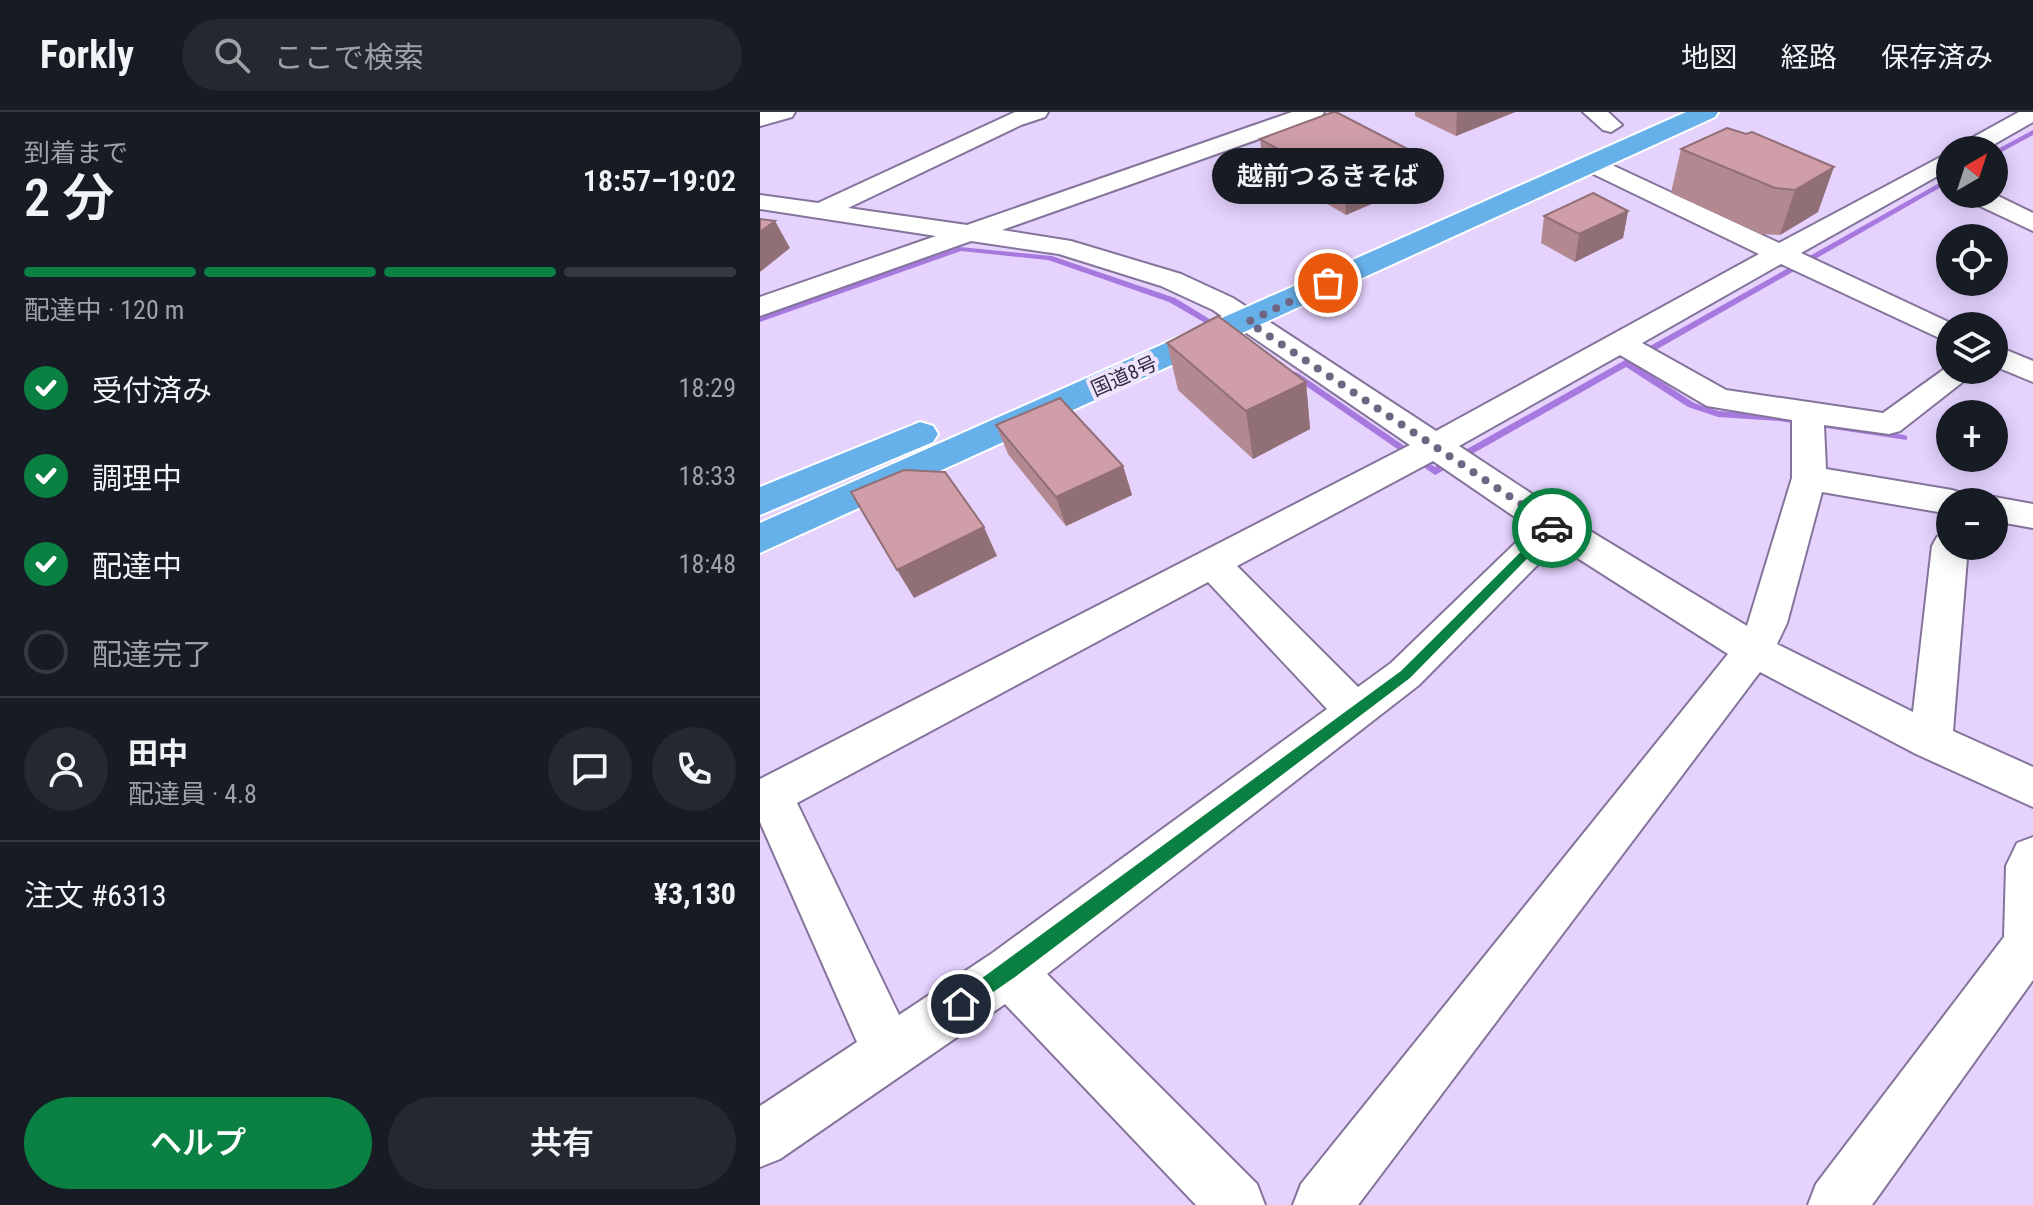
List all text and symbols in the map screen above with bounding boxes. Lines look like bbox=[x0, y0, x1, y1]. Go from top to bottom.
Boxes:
search box bbox=[182, 19, 742, 91]
text: Forkly bbox=[40, 33, 134, 77]
icon: search bbox=[210, 33, 254, 77]
text: ここで検索 bbox=[274, 40, 424, 75]
text: 地図 bbox=[1681, 41, 1737, 74]
text: 経路 bbox=[1781, 41, 1837, 74]
text: 保存済み bbox=[1881, 41, 1993, 74]
north arrow bbox=[1936, 136, 2008, 208]
map controls bbox=[1936, 136, 2008, 560]
text: 到着まで bbox=[24, 138, 128, 168]
callout: 越前つるきそば bbox=[1212, 147, 1444, 203]
text: 越前つるきそば bbox=[1237, 161, 1419, 191]
text: 18:57–19:02 bbox=[583, 163, 736, 198]
text: 2 分 bbox=[24, 168, 114, 229]
button: locate bbox=[1936, 224, 2008, 296]
pin bbox=[1294, 249, 1362, 317]
icon: bag bbox=[1306, 261, 1350, 305]
text: 配達中 · 120 m bbox=[24, 295, 184, 325]
button: layers bbox=[1936, 312, 2008, 384]
street label: 国道8号 bbox=[1087, 351, 1161, 401]
icon: check bbox=[24, 366, 68, 410]
text: 受付済み bbox=[92, 373, 212, 408]
text: 18:29 bbox=[679, 373, 736, 403]
button: + bbox=[1936, 400, 2008, 472]
icon: check bbox=[24, 454, 68, 498]
text: 調理中 bbox=[92, 461, 182, 496]
text: 18:33 bbox=[679, 461, 736, 491]
courier bbox=[1512, 488, 1592, 568]
button: − bbox=[1936, 488, 2008, 560]
icon: car bbox=[1530, 506, 1574, 550]
icon: check bbox=[24, 542, 68, 586]
text: 配達中 bbox=[92, 549, 182, 584]
text: 18:48 bbox=[679, 549, 736, 579]
text: 配達完了 bbox=[92, 637, 212, 672]
button: person bbox=[24, 727, 108, 811]
button: chat bbox=[548, 727, 632, 811]
button: phone bbox=[652, 727, 736, 811]
text: 田中 bbox=[128, 736, 188, 771]
text: 配達員 · 4.8 bbox=[128, 779, 257, 809]
text: ¥3,130 bbox=[654, 876, 736, 911]
text: 注文 #6313 bbox=[24, 878, 167, 913]
pin bbox=[927, 970, 995, 1038]
icon: home bbox=[939, 982, 983, 1026]
button: ヘルプ bbox=[24, 1097, 372, 1189]
button: 共有 bbox=[388, 1097, 736, 1189]

